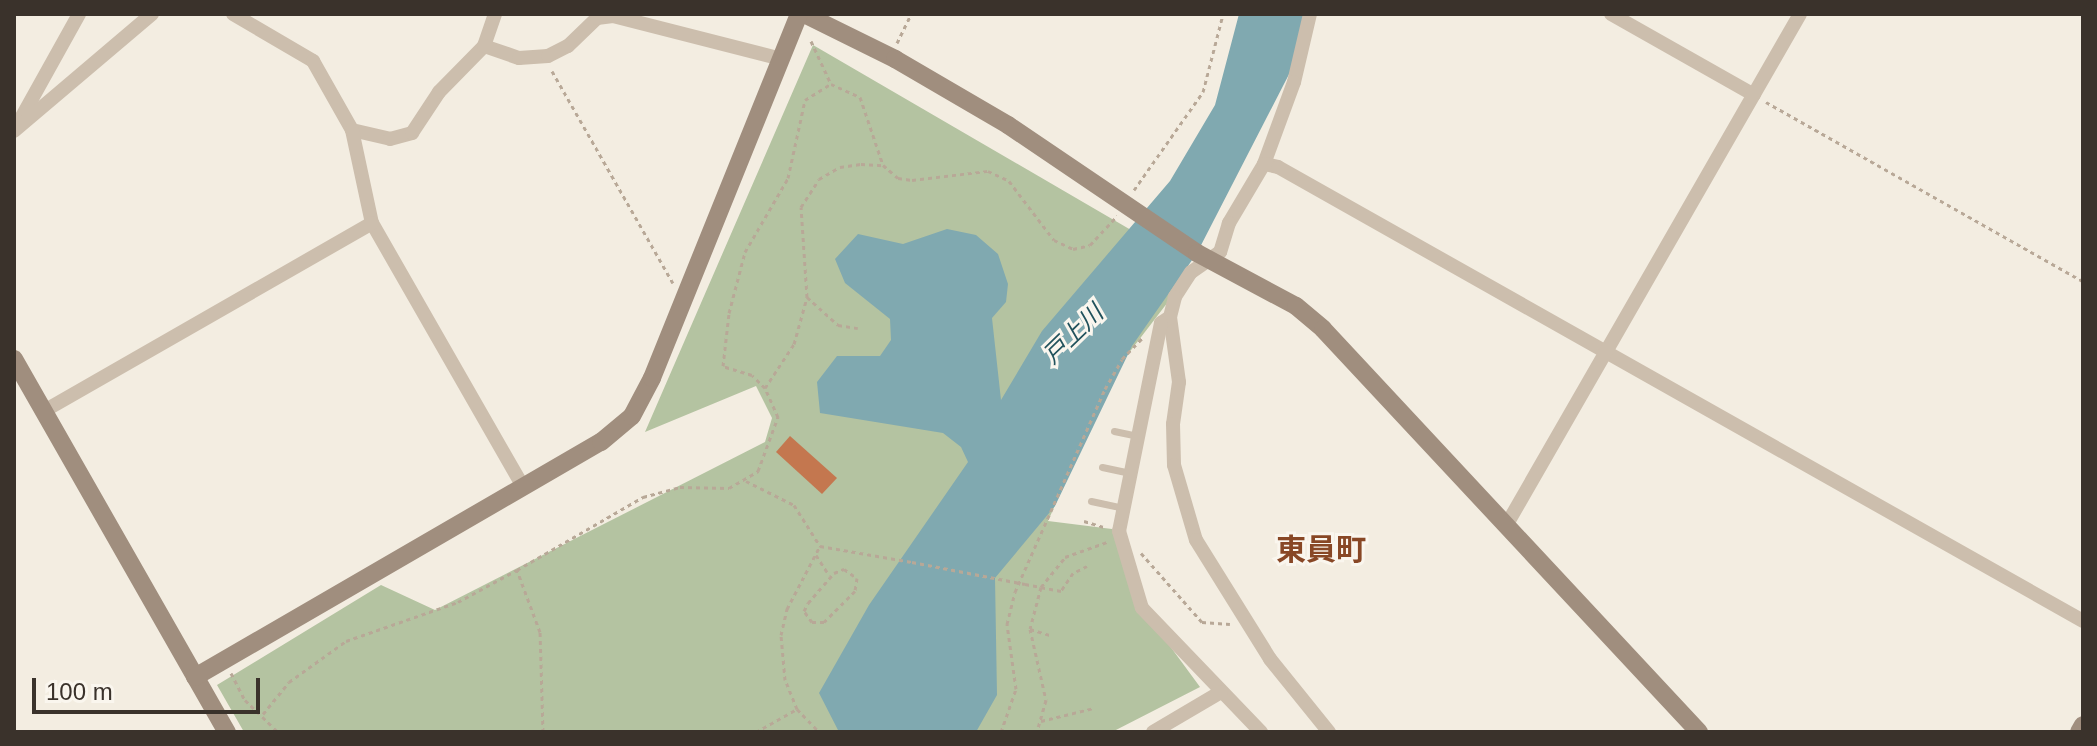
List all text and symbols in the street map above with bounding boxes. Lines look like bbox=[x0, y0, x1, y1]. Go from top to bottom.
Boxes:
water label: 戸上川 bbox=[1037, 299, 1109, 369]
district label: 東員町 bbox=[1276, 532, 1366, 568]
scale bar bbox=[36, 662, 264, 712]
text: 100 m bbox=[46, 678, 113, 705]

